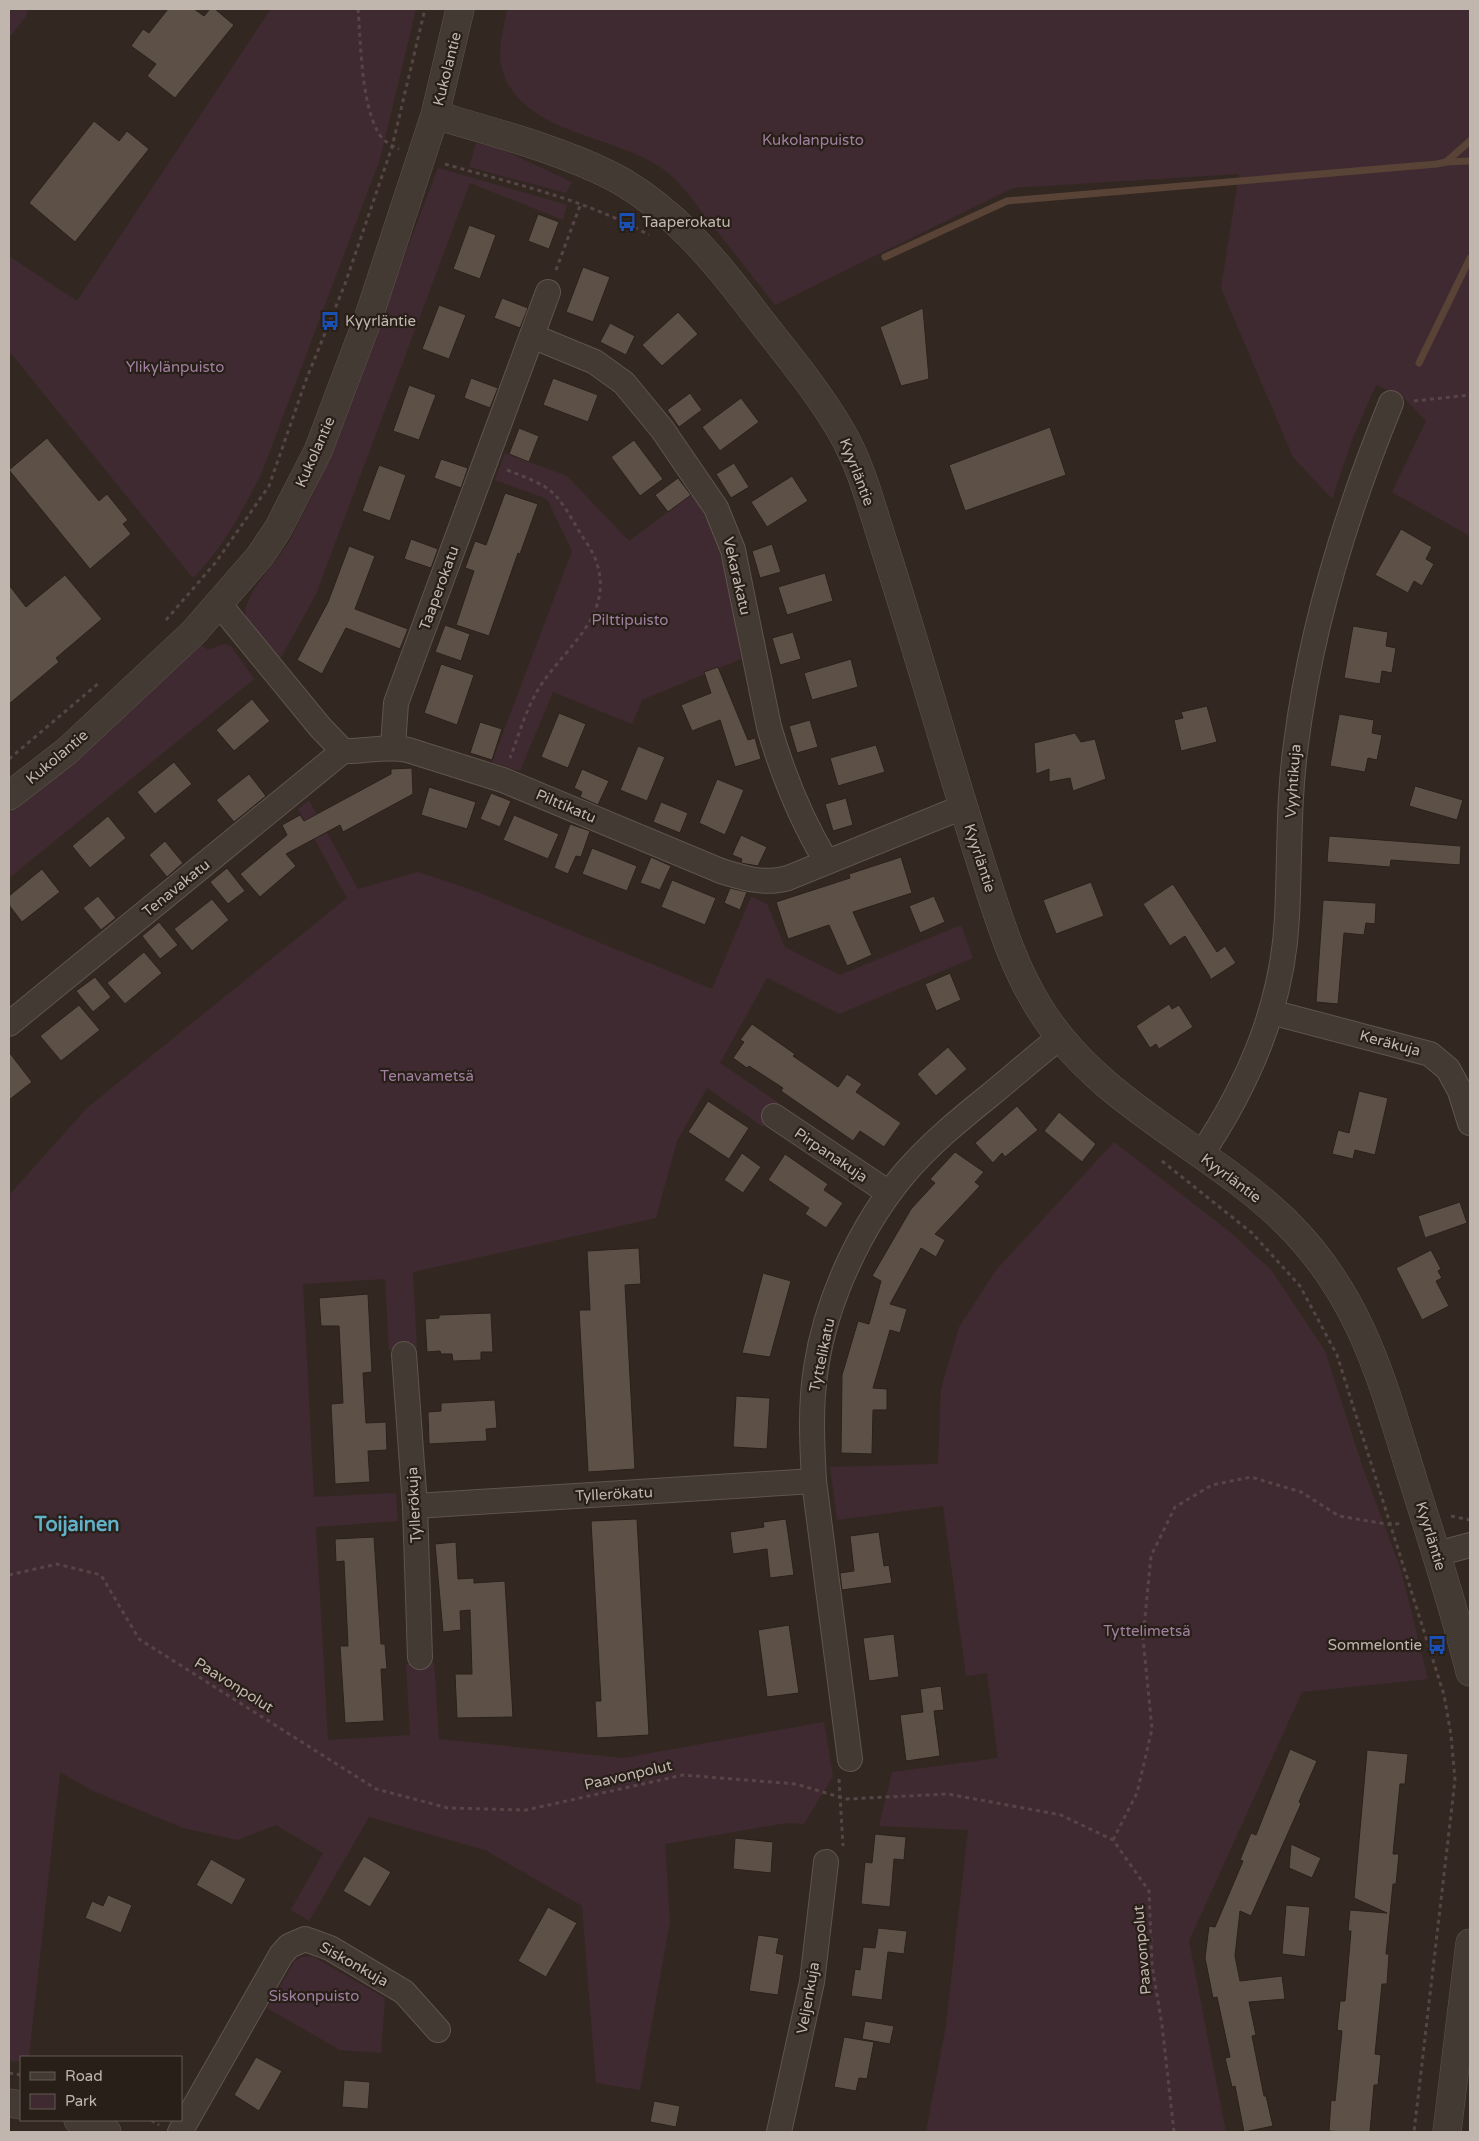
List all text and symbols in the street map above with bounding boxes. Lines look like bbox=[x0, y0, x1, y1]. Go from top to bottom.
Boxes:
street label: Kukolantie bbox=[429, 30, 465, 108]
park label: Kukolanpuisto bbox=[762, 131, 864, 149]
bus stop icon: Taaperokatu bbox=[616, 211, 638, 233]
place label: Taaperokatu bbox=[642, 213, 731, 231]
bus stop icon: Kyyrläntie bbox=[319, 310, 341, 332]
place label: Kyyrläntie bbox=[345, 312, 416, 330]
park label: Ylikylänpuisto bbox=[126, 358, 224, 376]
street label: Kukolantie bbox=[291, 414, 339, 490]
street label: Kyyrläntie bbox=[836, 436, 878, 508]
street label: Vekarakatu bbox=[719, 535, 755, 617]
street label: Taaperokatu bbox=[415, 543, 463, 633]
park label: Pilttipuisto bbox=[592, 611, 668, 629]
street label: Kukolantie bbox=[22, 726, 92, 788]
street label: Vyyhtikuja bbox=[1281, 743, 1305, 819]
street label: Pilttikatu bbox=[533, 785, 599, 827]
street label: Kyyrläntie bbox=[960, 821, 1000, 895]
street label: Tenavakatu bbox=[139, 855, 213, 921]
street label: Keräkuja bbox=[1358, 1026, 1422, 1060]
park label: Tenavametsä bbox=[380, 1067, 474, 1085]
street label: Pirpanakuja bbox=[791, 1124, 871, 1186]
street label: Kyyrläntie bbox=[1197, 1149, 1265, 1207]
street label: Tyttelikatu bbox=[805, 1316, 839, 1394]
street label: Tyllerökuja bbox=[403, 1466, 425, 1544]
street label: Tyllerökatu bbox=[575, 1483, 653, 1505]
street label: Kyyrläntie bbox=[1412, 1499, 1450, 1573]
district label: Toijainen bbox=[33, 1513, 120, 1537]
park label: Tyttelimetsä bbox=[1103, 1622, 1191, 1640]
bus stop icon: Sommelontie bbox=[1426, 1634, 1448, 1656]
place label: Sommelontie bbox=[1328, 1636, 1422, 1654]
street label: Paavonpolut bbox=[191, 1654, 277, 1717]
street label: Paavonpolut bbox=[582, 1756, 674, 1794]
street label: Paavonpolut bbox=[1129, 1904, 1155, 1995]
street label: Siskonkuja bbox=[316, 1938, 392, 1990]
street label: Veljenkuja bbox=[793, 1961, 823, 2035]
park label: Siskonpuisto bbox=[269, 1987, 359, 2005]
legend bbox=[20, 2056, 182, 2121]
text: Road bbox=[65, 2067, 103, 2085]
text: Park bbox=[65, 2092, 97, 2110]

